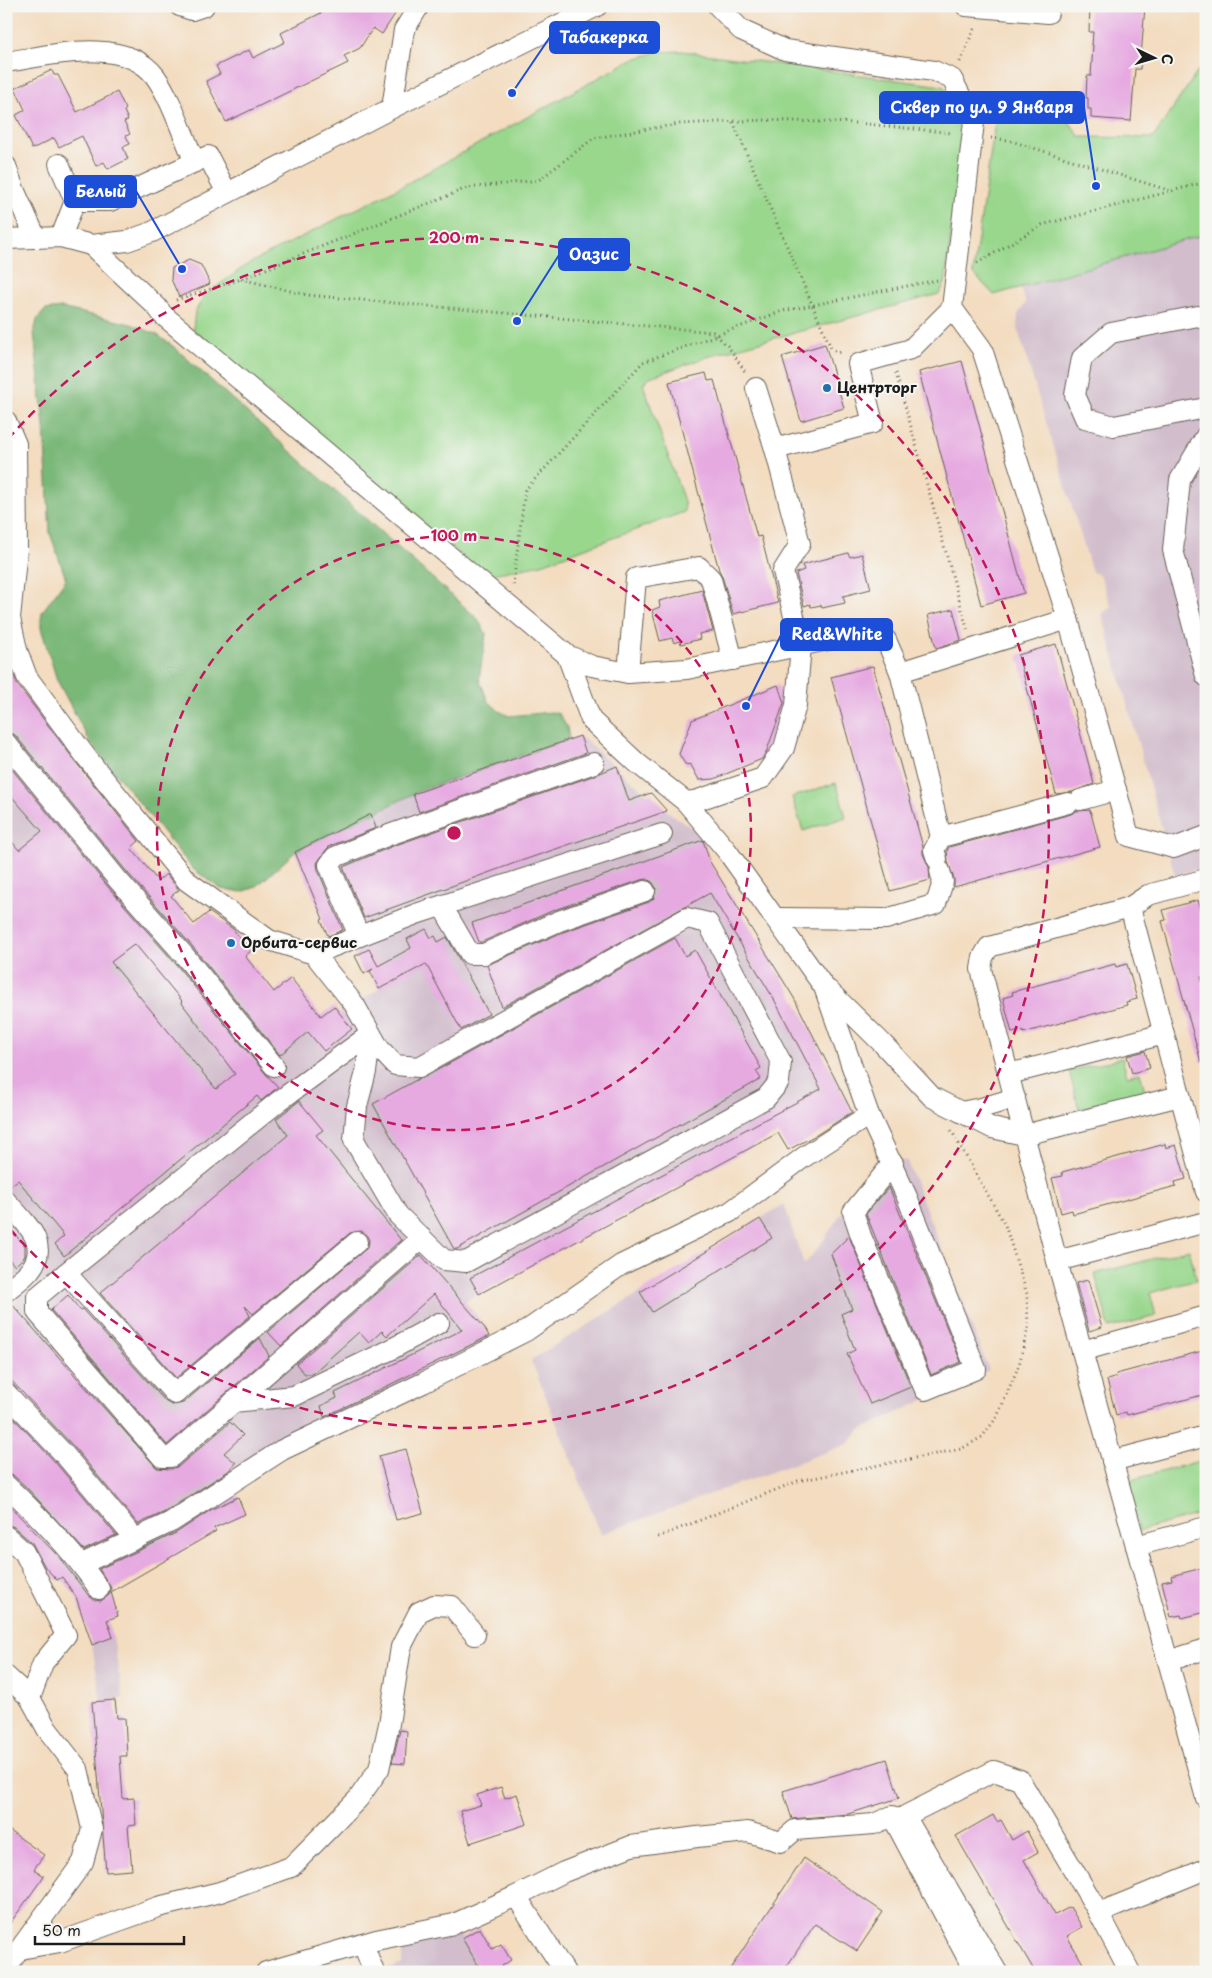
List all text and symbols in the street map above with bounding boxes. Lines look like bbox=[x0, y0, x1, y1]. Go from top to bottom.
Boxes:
callout: Табакерка bbox=[550, 22, 659, 53]
text: Табакерка bbox=[559, 24, 649, 48]
north arrow bbox=[1130, 32, 1180, 82]
text: С bbox=[1157, 53, 1178, 65]
callout: Сквер по ул. 9 Января bbox=[880, 92, 1084, 123]
text: Сквер по ул. 9 Января bbox=[890, 94, 1074, 118]
callout: Белый bbox=[65, 176, 136, 207]
text: Белый bbox=[75, 178, 127, 202]
text: 200 m bbox=[429, 225, 479, 248]
callout: Оазис bbox=[559, 239, 629, 270]
text: Оазис bbox=[569, 241, 619, 265]
place label: Центрторг bbox=[837, 375, 918, 398]
marker: Центрторг bbox=[821, 382, 833, 394]
text: 100 m bbox=[431, 523, 477, 546]
callout: Red&White bbox=[781, 619, 892, 650]
text: Red&White bbox=[792, 621, 883, 645]
centre of rings bbox=[445, 824, 463, 842]
place label: Орбита-сервис bbox=[241, 930, 357, 953]
marker: Орбита-сервис bbox=[225, 937, 237, 949]
scale bar bbox=[35, 1913, 184, 1945]
text: 50 m bbox=[42, 1918, 81, 1941]

